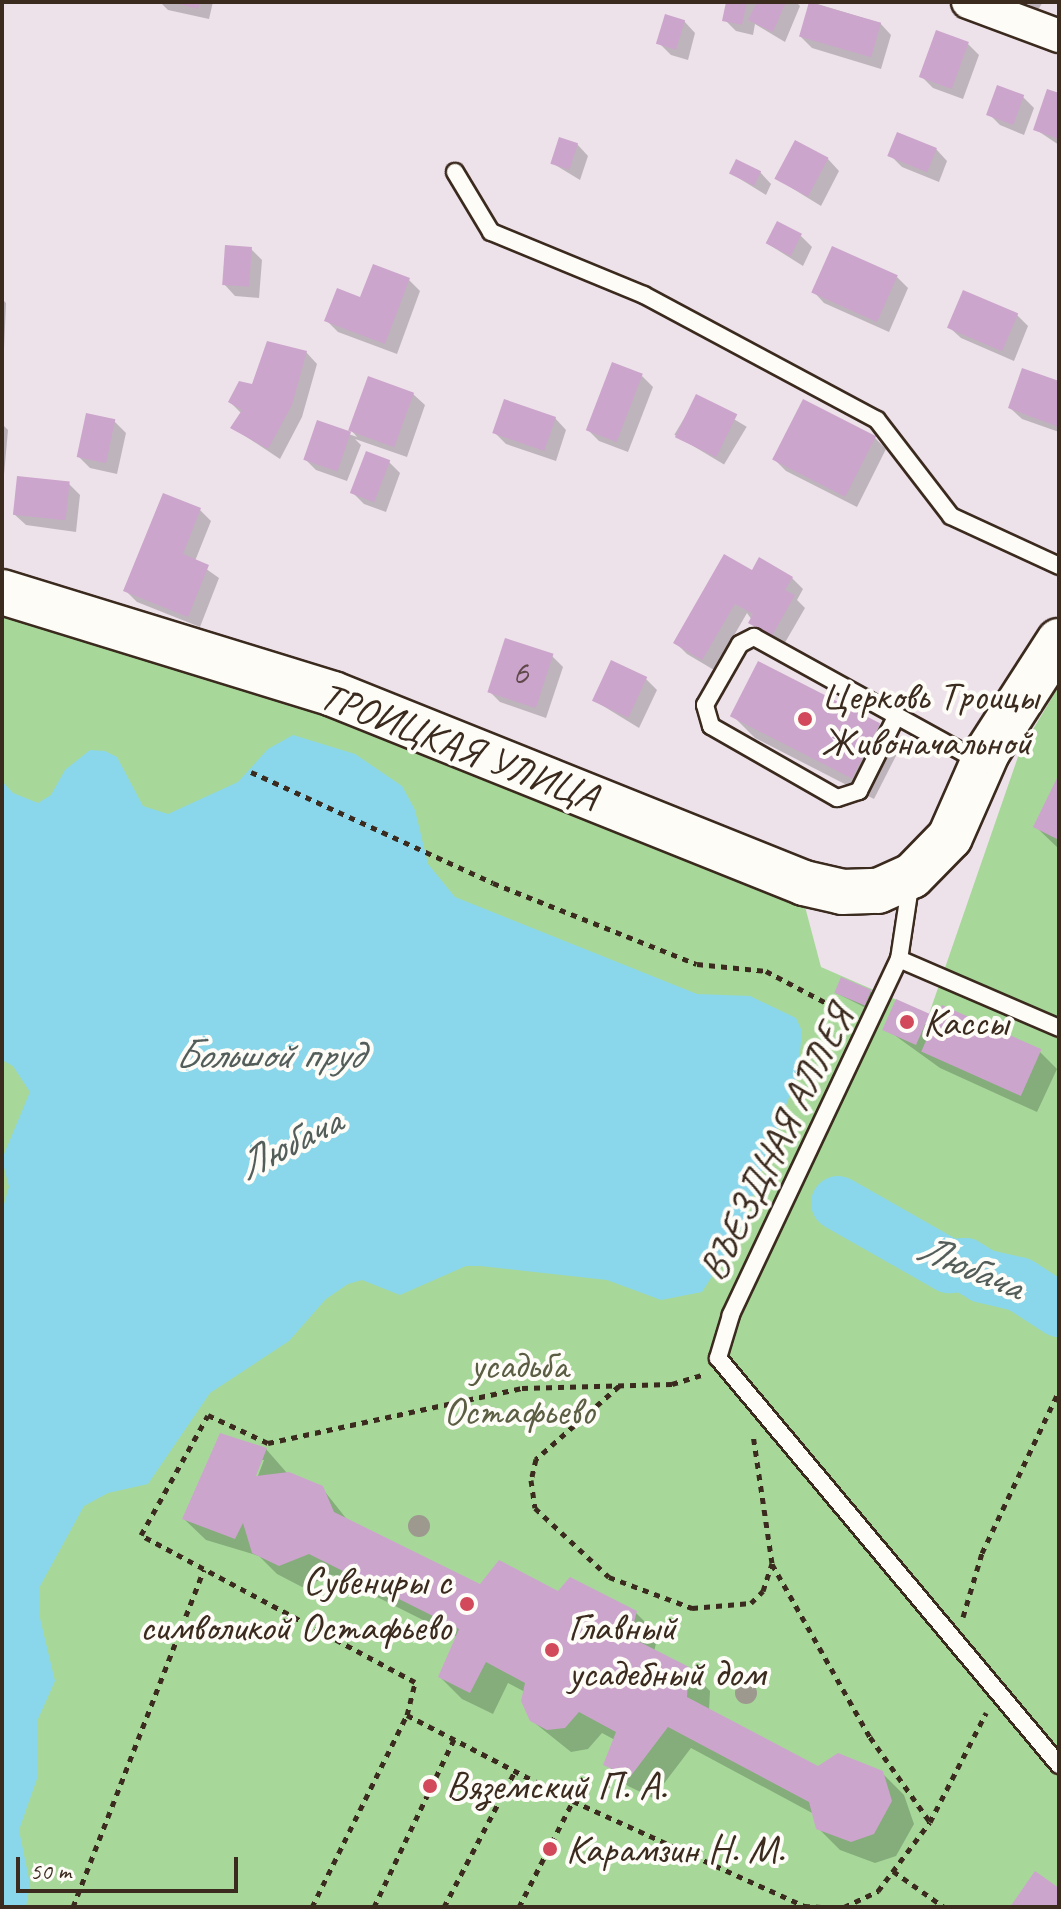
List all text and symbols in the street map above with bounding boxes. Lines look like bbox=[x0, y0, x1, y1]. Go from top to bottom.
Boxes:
house number: 6 bbox=[512, 651, 528, 695]
street label: ТРОИЦКАЯ УЛИЦА bbox=[313, 671, 605, 821]
place label: Церковь Троицы Живоначальной bbox=[821, 672, 1037, 766]
marker: Церковь Троицы Живоначальной bbox=[796, 710, 814, 728]
street label: ВЪЕЗДНАЯ АЛЛЕЯ bbox=[689, 998, 863, 1288]
place label: Кассы bbox=[923, 998, 1008, 1046]
marker: Кассы bbox=[898, 1013, 916, 1031]
water label: Большой пруд bbox=[174, 1030, 362, 1080]
water label: Любача bbox=[229, 1097, 349, 1191]
water label: Любача bbox=[910, 1222, 1030, 1312]
park label: усадьба Остафьево bbox=[444, 1341, 594, 1435]
place label: Сувениры с символикой Остафьево bbox=[140, 1557, 451, 1651]
marker: Сувениры с символикой Остафьево bbox=[458, 1595, 476, 1613]
place label: Главный усадебный дом bbox=[568, 1603, 765, 1697]
marker: Главный усадебный дом bbox=[543, 1641, 561, 1659]
place label: Вяземский П. А. bbox=[446, 1762, 667, 1810]
marker: Вяземский П. А. bbox=[421, 1777, 439, 1795]
place label: Карамзин Н. М. bbox=[566, 1825, 785, 1873]
marker: Карамзин Н. М. bbox=[541, 1840, 559, 1858]
scale bar bbox=[20, 1841, 242, 1891]
text: 50 m bbox=[30, 1856, 71, 1886]

